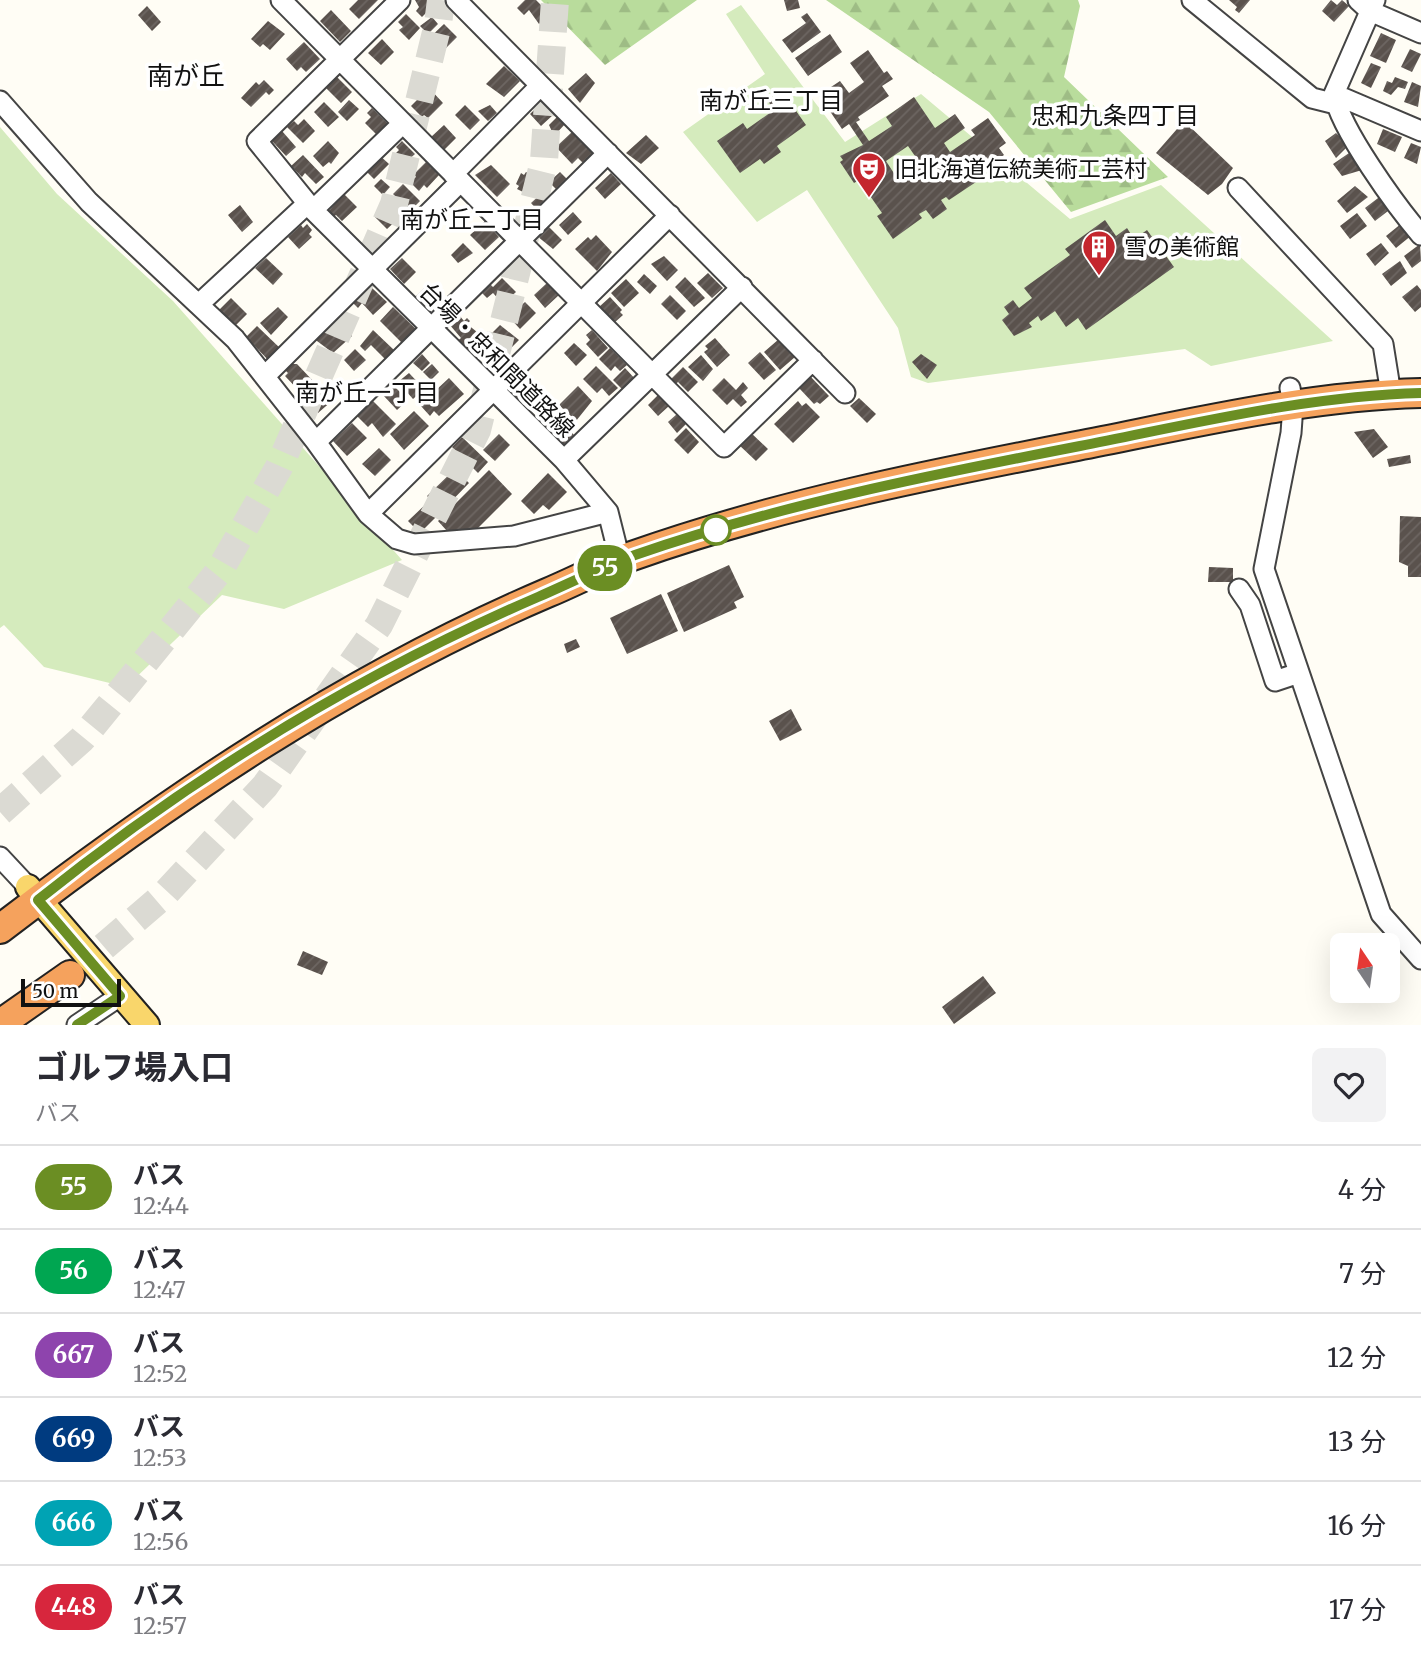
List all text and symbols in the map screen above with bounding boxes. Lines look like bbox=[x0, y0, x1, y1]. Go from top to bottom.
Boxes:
district label: 南が丘 bbox=[147, 59, 225, 92]
district label: 南が丘三丁目 bbox=[699, 85, 843, 116]
district label: 忠和九条四丁目 bbox=[1031, 100, 1199, 131]
theatre icon: 旧北海道伝統美術工芸村 bbox=[850, 150, 888, 199]
place label: 旧北海道伝統美術工芸村 bbox=[894, 154, 1147, 183]
district label: 南が丘二丁目 bbox=[400, 204, 544, 235]
building icon: 雪の美術館 bbox=[1080, 228, 1118, 277]
place label: 雪の美術館 bbox=[1124, 232, 1239, 261]
street label: 台場・忠和間道路線 bbox=[414, 276, 581, 443]
district label: 南が丘一丁目 bbox=[295, 377, 439, 408]
unlabelled marker bbox=[701, 515, 731, 545]
line badge: 55 bbox=[574, 545, 636, 591]
text: 55 bbox=[591, 552, 619, 583]
north arrow bbox=[1330, 933, 1400, 1003]
map controls bbox=[1330, 933, 1400, 1003]
scale bar bbox=[21, 976, 121, 1008]
text: 50 m bbox=[32, 979, 78, 1003]
text: ゴルフ場入口 bbox=[35, 1047, 233, 1088]
button: heart bbox=[1312, 1048, 1386, 1122]
text: バス bbox=[35, 1098, 81, 1127]
text: バス bbox=[133, 1158, 185, 1191]
text: 55 bbox=[60, 1171, 87, 1202]
text: 4 分 bbox=[1338, 1173, 1386, 1206]
text: 12:44 bbox=[133, 1191, 189, 1220]
text: バス bbox=[133, 1242, 185, 1275]
text: 56 bbox=[59, 1255, 88, 1286]
text: 7 分 bbox=[1339, 1257, 1386, 1290]
text: 12:47 bbox=[133, 1275, 186, 1304]
text: バス bbox=[133, 1326, 185, 1359]
text: 667 bbox=[53, 1339, 94, 1370]
text: 12 分 bbox=[1327, 1341, 1386, 1374]
text: 12:52 bbox=[133, 1359, 187, 1388]
text: バス bbox=[133, 1410, 185, 1443]
text: 669 bbox=[52, 1423, 95, 1454]
text: 13 分 bbox=[1328, 1425, 1386, 1458]
text: 12:53 bbox=[133, 1443, 187, 1472]
text: バス bbox=[133, 1494, 185, 1527]
text: 666 bbox=[51, 1507, 96, 1538]
text: 16 分 bbox=[1327, 1509, 1386, 1542]
text: 12:56 bbox=[133, 1527, 188, 1556]
text: バス bbox=[133, 1578, 185, 1611]
text: 448 bbox=[51, 1591, 96, 1622]
text: 17 分 bbox=[1329, 1593, 1386, 1626]
text: 12:57 bbox=[133, 1611, 187, 1640]

